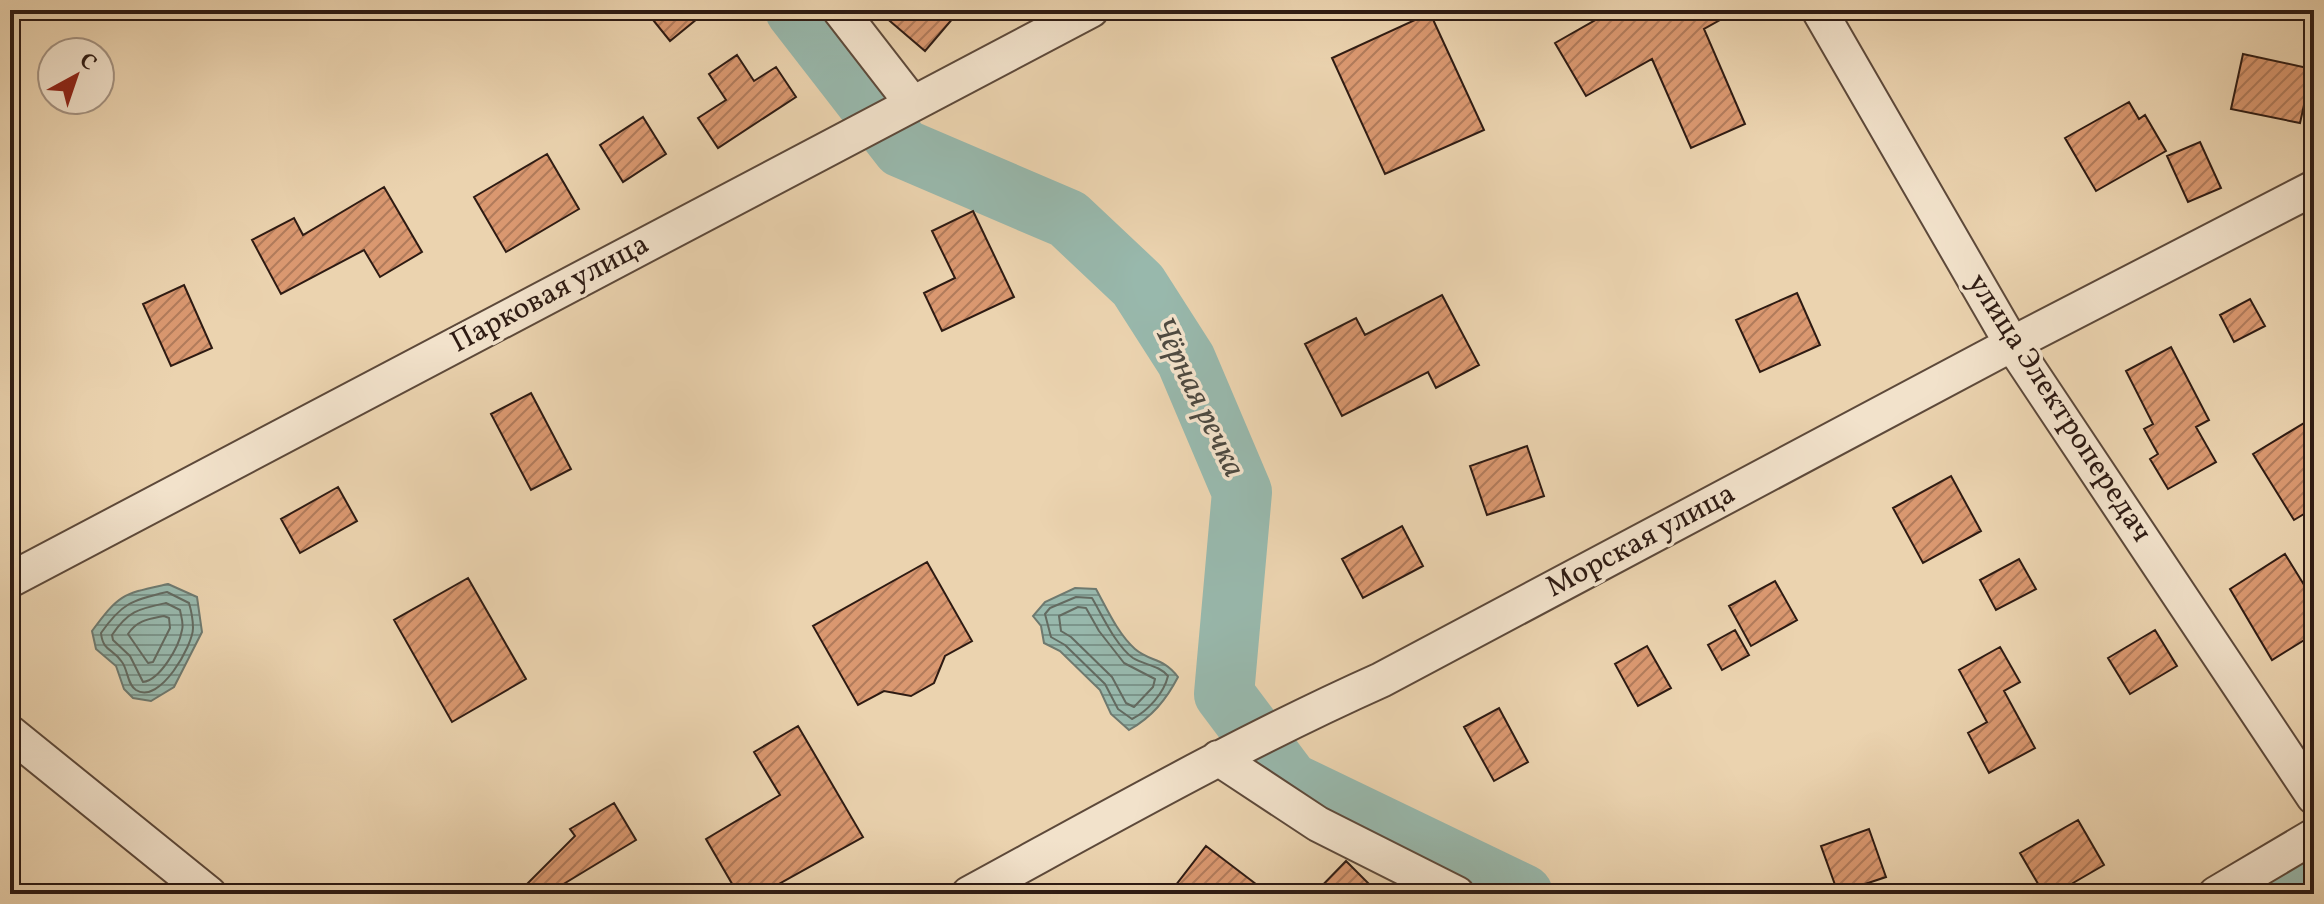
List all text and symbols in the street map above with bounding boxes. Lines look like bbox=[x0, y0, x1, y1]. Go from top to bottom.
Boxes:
north arrow bbox=[36, 36, 116, 116]
text: С bbox=[72, 46, 103, 79]
street label: Парковая улица bbox=[443, 224, 657, 364]
street label: улица Электропередач bbox=[1956, 265, 2162, 551]
water label: Чёрная речка bbox=[1139, 311, 1255, 485]
street label: Морская улица bbox=[1539, 473, 1743, 609]

